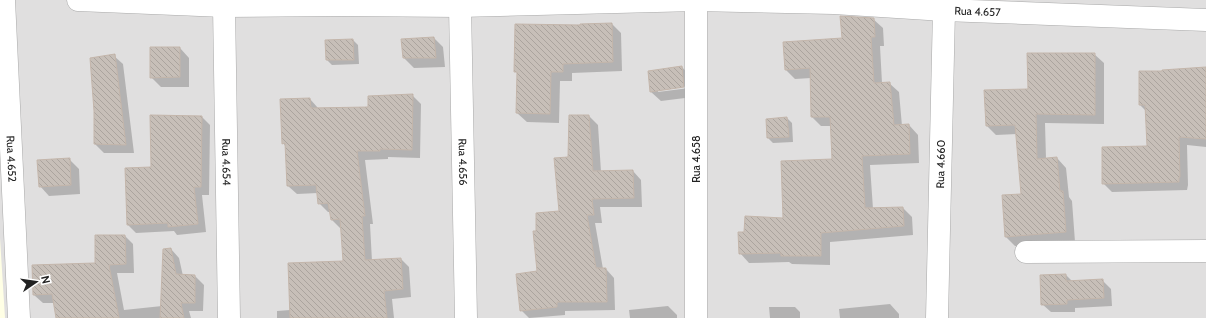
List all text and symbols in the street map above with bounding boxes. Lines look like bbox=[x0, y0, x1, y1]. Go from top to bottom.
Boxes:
street label: Rua 4.657 bbox=[954, 3, 1001, 19]
street label: Rua 4.652 bbox=[3, 135, 20, 183]
street label: Rua 4.658 bbox=[689, 135, 703, 183]
street label: Rua 4.654 bbox=[219, 138, 234, 186]
street label: Rua 4.656 bbox=[456, 138, 470, 186]
street label: Rua 4.660 bbox=[933, 139, 948, 189]
north arrow bbox=[16, 262, 56, 302]
text: N bbox=[38, 274, 53, 285]

